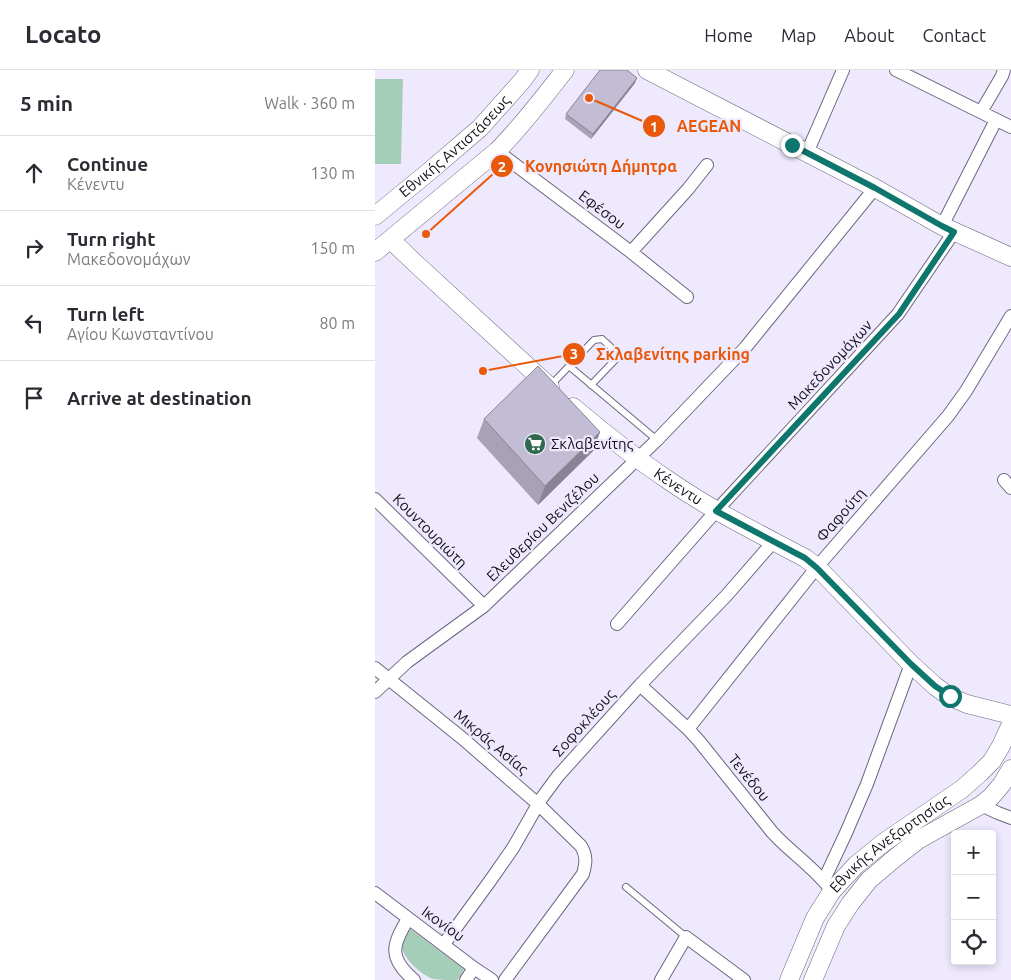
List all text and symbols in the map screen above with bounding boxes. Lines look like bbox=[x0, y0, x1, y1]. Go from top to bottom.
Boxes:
text: Locato bbox=[25, 21, 101, 48]
text: Home bbox=[704, 25, 753, 45]
text: Map bbox=[781, 25, 816, 45]
text: About bbox=[844, 25, 894, 45]
text: Contact bbox=[922, 25, 986, 45]
text: 5 min bbox=[20, 91, 73, 115]
street label: Εθνικής Αντιστάσεως bbox=[396, 91, 513, 200]
text: Walk · 360 m bbox=[264, 94, 355, 112]
callout: AEGEAN bbox=[642, 111, 751, 142]
text: AEGEAN bbox=[677, 117, 741, 135]
text: 1 bbox=[650, 118, 658, 135]
route end bbox=[781, 134, 804, 157]
callout: Κονησιώτη Δήμητρα bbox=[490, 151, 687, 182]
text: Continue bbox=[67, 153, 148, 175]
text: Κονησιώτη Δήμητρα bbox=[525, 157, 677, 175]
text: 2 bbox=[498, 158, 506, 175]
icon: ahead bbox=[20, 159, 48, 187]
text: 130 m bbox=[310, 164, 355, 182]
text: Κένεντυ bbox=[67, 175, 125, 193]
street label: Εφέσου bbox=[576, 187, 629, 233]
text: Turn right bbox=[67, 228, 155, 250]
icon: right bbox=[20, 234, 48, 262]
text: 150 m bbox=[310, 239, 355, 257]
text: Μακεδονομάχων bbox=[67, 250, 191, 268]
text: Turn left bbox=[67, 303, 145, 325]
icon: left bbox=[20, 309, 48, 337]
text: 80 m bbox=[319, 314, 355, 332]
street label: Μακεδονομάχων bbox=[784, 317, 875, 413]
text: Αγίου Κωνσταντίνου bbox=[67, 325, 214, 343]
callout: Σκλαβενίτης parking bbox=[561, 339, 760, 370]
text: 3 bbox=[570, 345, 578, 362]
text: Σκλαβενίτης parking bbox=[596, 345, 750, 364]
icon: arrive bbox=[20, 384, 48, 412]
text: Arrive at destination bbox=[67, 387, 252, 409]
supermarket icon: Σκλαβενίτης bbox=[523, 432, 547, 456]
place label: Σκλαβενίτης bbox=[551, 435, 634, 452]
street label: Κένεντυ bbox=[651, 464, 706, 508]
street label: Ελευθερίου Βενιζέλου bbox=[483, 469, 602, 585]
street label: Φαφούτη bbox=[813, 484, 869, 545]
street label: Κουντουριώτη bbox=[390, 490, 471, 571]
route start bbox=[939, 685, 962, 708]
street label: Σοφοκλέους bbox=[549, 686, 618, 760]
street label: Μικράς Ασίας bbox=[451, 706, 532, 778]
street label: Τενέδου bbox=[725, 751, 773, 805]
street label: Εθνικής Ανεξαρτησίας bbox=[826, 791, 953, 896]
map controls bbox=[951, 830, 996, 965]
button: + bbox=[951, 830, 996, 875]
button: − bbox=[951, 875, 996, 920]
street label: Ικονίου bbox=[419, 902, 468, 945]
button: locate bbox=[951, 920, 996, 965]

